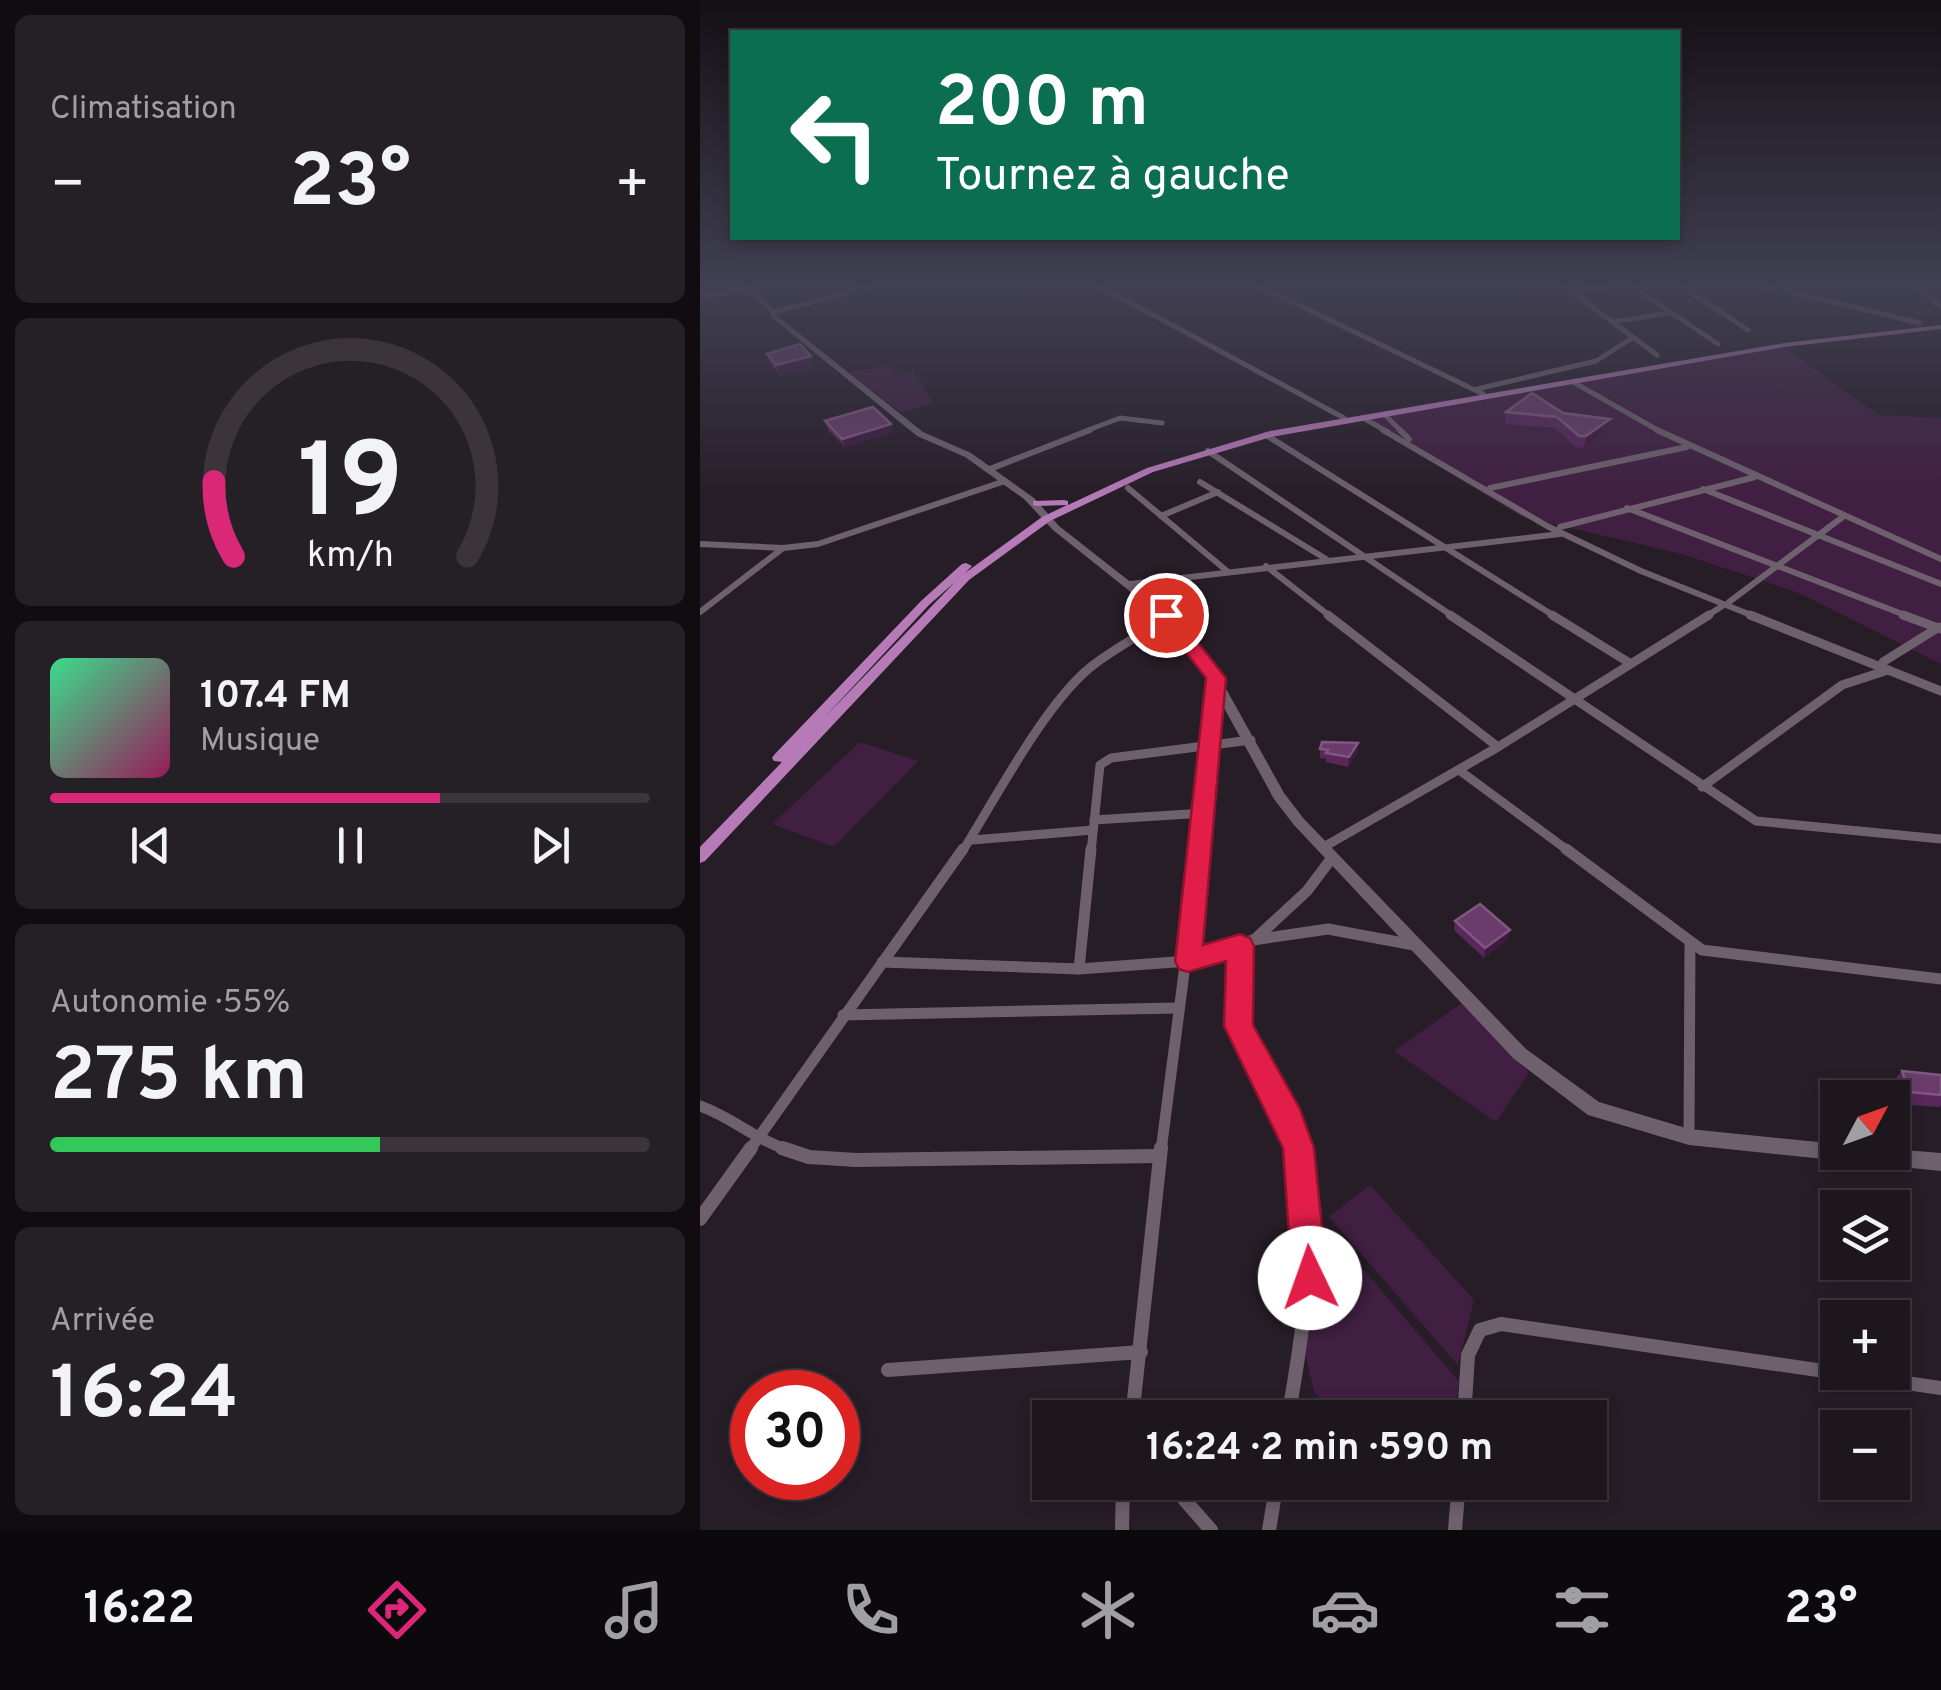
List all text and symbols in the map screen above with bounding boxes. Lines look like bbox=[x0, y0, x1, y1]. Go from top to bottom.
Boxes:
text: 200 m bbox=[935, 62, 1149, 151]
icon: left bbox=[770, 70, 900, 200]
text: Climatisation bbox=[50, 90, 237, 130]
text: 23° bbox=[289, 138, 411, 233]
text: Tournez à gauche bbox=[935, 149, 1290, 206]
text: − bbox=[50, 152, 85, 222]
text: + bbox=[615, 152, 650, 222]
text: 19 bbox=[297, 422, 403, 554]
text: km/h bbox=[307, 534, 393, 580]
pin bbox=[1124, 573, 1209, 658]
icon: arrive bbox=[1139, 588, 1194, 643]
text: 107.4 FM bbox=[200, 673, 351, 722]
text: Musique bbox=[200, 722, 320, 762]
icon: previous bbox=[123, 818, 178, 873]
icon: pause bbox=[323, 818, 378, 873]
icon: next bbox=[523, 818, 578, 873]
text: Autonomie · 55% bbox=[50, 984, 290, 1024]
text: 275 km bbox=[50, 1032, 308, 1127]
north arrow bbox=[1820, 1080, 1910, 1170]
map controls bbox=[1820, 1080, 1910, 1500]
button: layers bbox=[1820, 1190, 1910, 1280]
position arrow bbox=[1258, 1226, 1362, 1330]
button: + bbox=[1820, 1300, 1910, 1390]
text: Arrivée bbox=[50, 1302, 155, 1342]
text: 16:24 bbox=[50, 1350, 238, 1445]
speed limit sign: 30 bbox=[730, 1370, 860, 1500]
button: − bbox=[1820, 1410, 1910, 1500]
text: 16:24 · 2 min · 590 m bbox=[1146, 1425, 1493, 1474]
icon: directions bbox=[362, 1575, 432, 1645]
icon: music bbox=[599, 1575, 669, 1645]
icon: phone bbox=[836, 1575, 906, 1645]
icon: climate bbox=[1073, 1575, 1143, 1645]
icon: car bbox=[1310, 1575, 1380, 1645]
icon: filters bbox=[1547, 1575, 1617, 1645]
text: 16:22 bbox=[84, 1582, 195, 1639]
text: 23° bbox=[1784, 1582, 1857, 1639]

